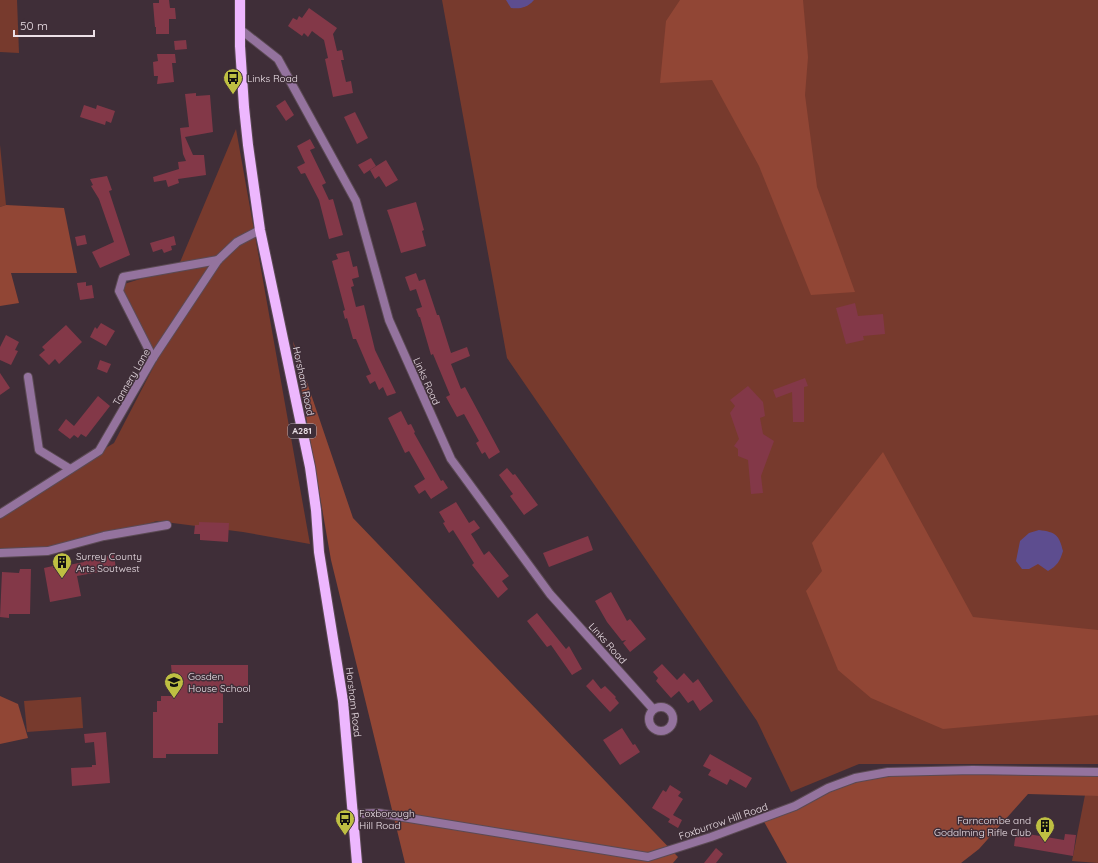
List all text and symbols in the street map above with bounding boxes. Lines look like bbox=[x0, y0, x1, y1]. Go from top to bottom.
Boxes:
scale bar bbox=[14, 12, 94, 38]
text: 50 m bbox=[20, 18, 48, 33]
bus stop icon: Links Road bbox=[222, 67, 244, 95]
place label: Links Road bbox=[247, 72, 298, 85]
street label: Horsham Road bbox=[290, 345, 317, 417]
street label: Tannery Lane bbox=[110, 346, 153, 408]
street label: Links Road bbox=[410, 355, 443, 407]
road number: A281 bbox=[288, 424, 316, 438]
place label: Surrey County Arts Soutwest bbox=[76, 550, 142, 575]
building icon: Surrey County Arts Soutwest bbox=[51, 551, 73, 579]
street label: Links Road bbox=[586, 620, 629, 667]
street label: Horsham Road bbox=[343, 666, 364, 738]
place label: Gosden House School bbox=[188, 670, 251, 695]
school or university icon: Gosden House School bbox=[163, 671, 185, 699]
street label: Foxburrow Hill Road bbox=[677, 800, 769, 843]
place label: Foxborough Hill Road bbox=[359, 807, 415, 832]
bus stop icon: Foxborough Hill Road bbox=[334, 808, 356, 836]
place label: Farncombe and Godalming Rifle Club bbox=[934, 814, 1031, 839]
building icon: Farncombe and Godalming Rifle Club bbox=[1034, 815, 1056, 843]

